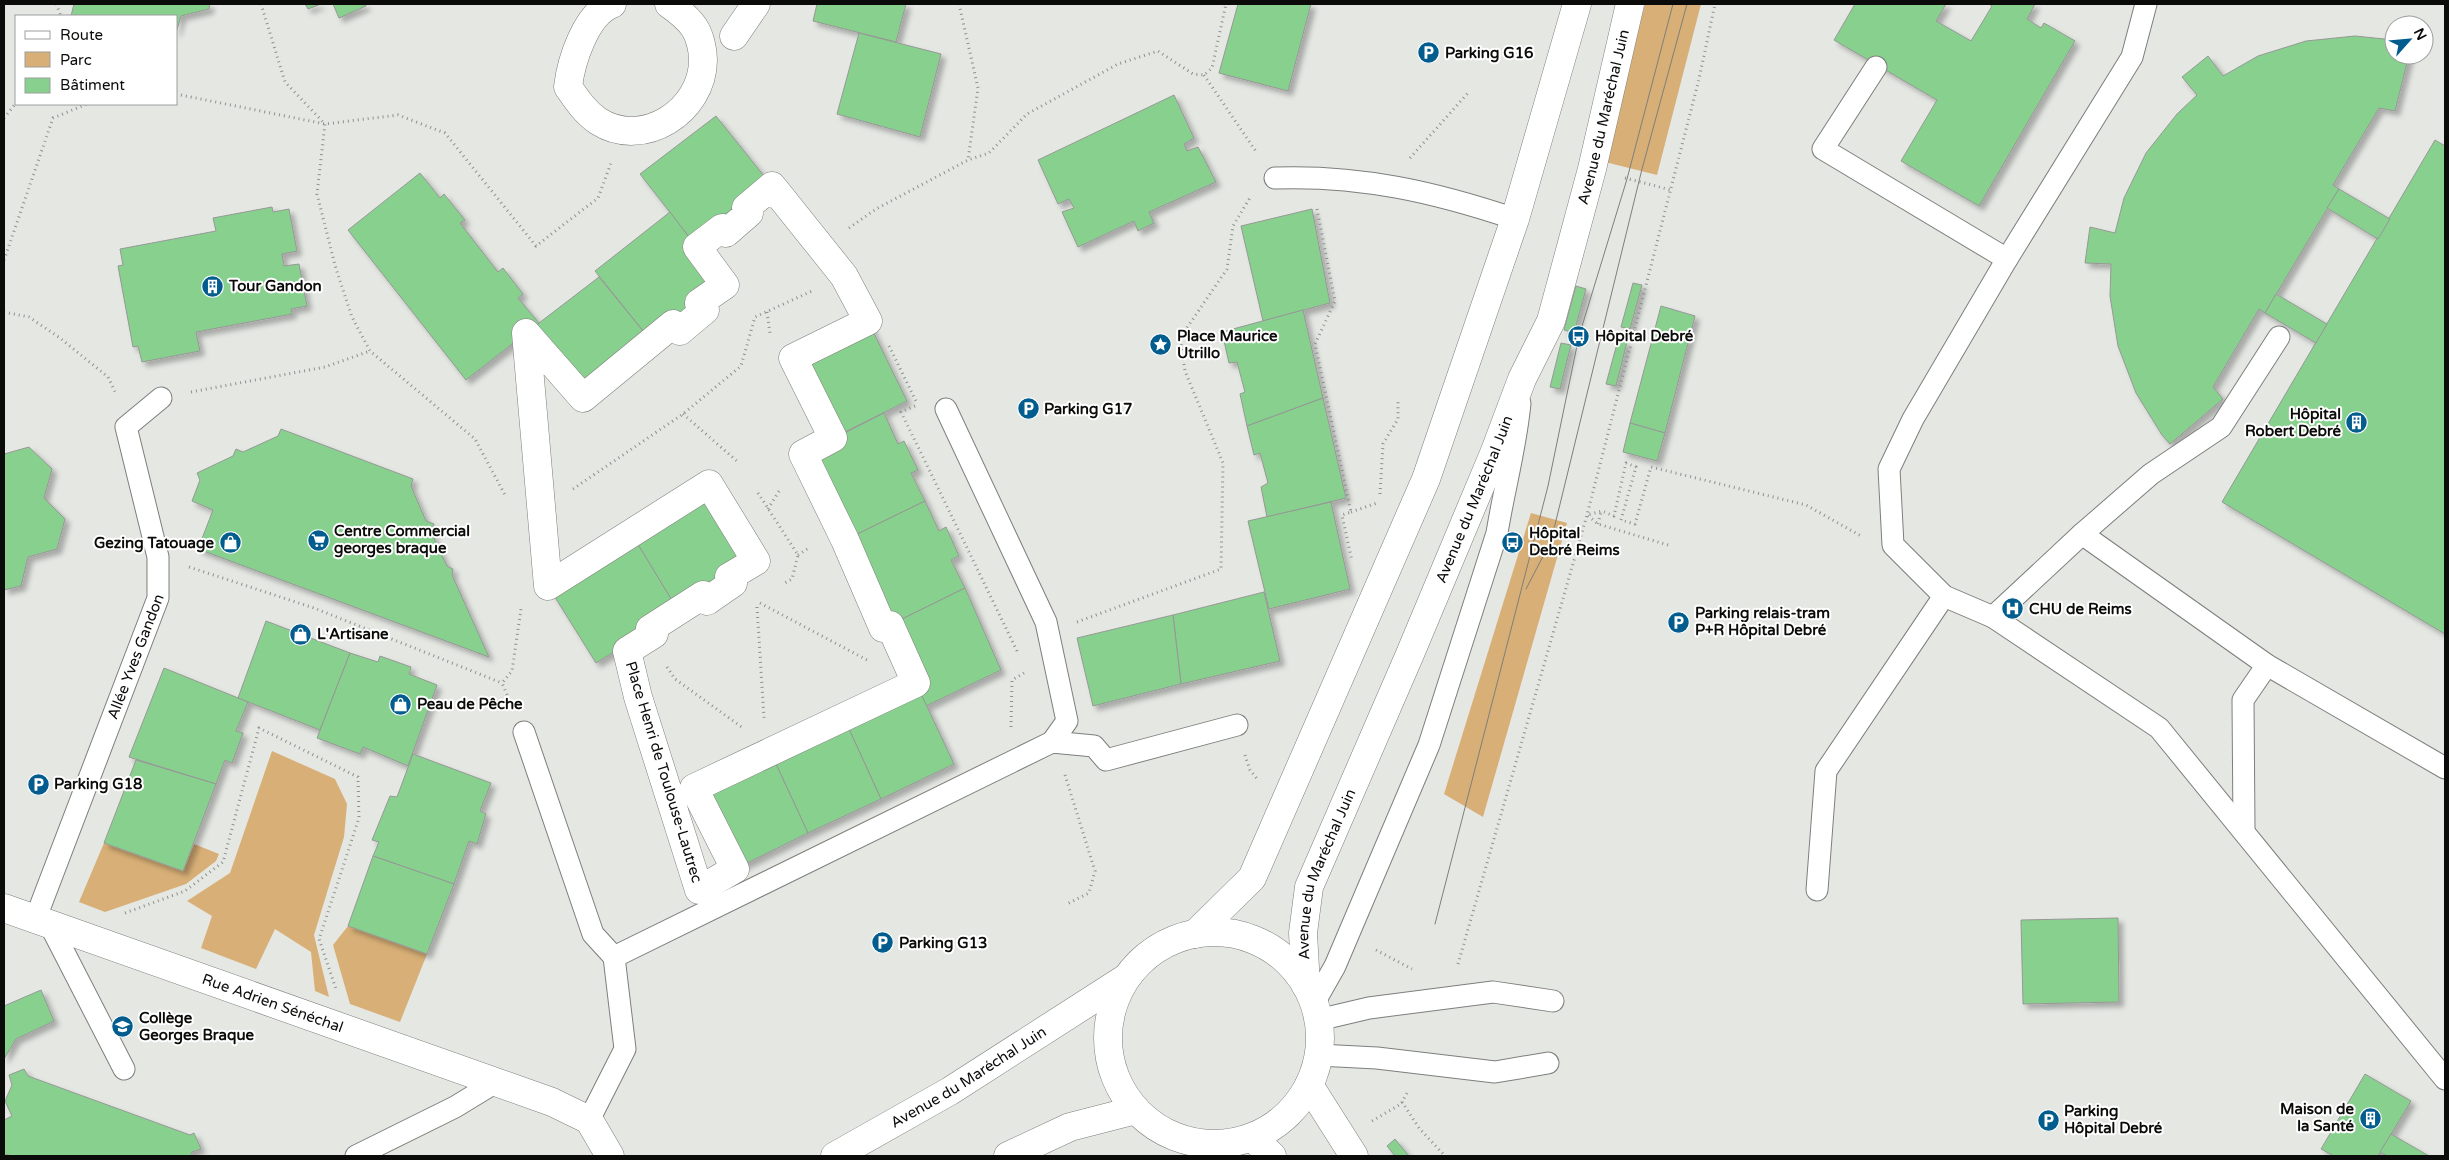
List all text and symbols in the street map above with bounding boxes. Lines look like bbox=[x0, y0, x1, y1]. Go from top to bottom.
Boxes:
legend bbox=[15, 15, 178, 105]
north arrow bbox=[2384, 15, 2434, 65]
text: N bbox=[2410, 25, 2430, 43]
text: Route bbox=[60, 26, 103, 44]
street label: Avenue du Maréchal Juin bbox=[1574, 28, 1633, 206]
parking icon: Parking G16 bbox=[1417, 41, 1441, 65]
place label: Parking G16 bbox=[1445, 44, 1533, 63]
text: Parc bbox=[60, 51, 92, 69]
text: Bâtiment bbox=[60, 76, 125, 94]
building icon: Tour Gandon bbox=[201, 274, 225, 298]
place label: Tour Gandon bbox=[228, 277, 322, 295]
bus stop icon: Hôpital Debré bbox=[1567, 324, 1591, 348]
place label: Place Maurice Utrillo bbox=[1177, 327, 1278, 362]
place label: Hôpital Debré bbox=[1595, 327, 1694, 346]
place icon: Place Maurice Utrillo bbox=[1149, 333, 1173, 357]
parking icon: Parking G17 bbox=[1016, 397, 1040, 421]
place label: Parking G17 bbox=[1044, 400, 1132, 419]
place label: Hôpital Robert Debré bbox=[2245, 405, 2342, 440]
building icon: Hôpital Robert Debré bbox=[2345, 411, 2369, 435]
street label: Avenue du Maréchal Juin bbox=[1432, 413, 1516, 586]
place label: Centre Commercial georges braque bbox=[334, 522, 470, 558]
place label: Hôpital Debré Reims bbox=[1529, 524, 1620, 559]
supermarket icon: Centre Commercial georges braque bbox=[306, 528, 330, 552]
bus stop icon: Hôpital Debré Reims bbox=[1501, 530, 1525, 554]
shop icon: Gezing Tatouage bbox=[218, 531, 242, 555]
place label: Gezing Tatouage bbox=[94, 534, 214, 553]
street label: Allée Yves Gandon bbox=[104, 591, 168, 722]
hospital icon: CHU de Reims bbox=[2001, 597, 2025, 621]
place label: CHU de Reims bbox=[2029, 600, 2132, 618]
place label: Parking relais-tram P+R Hôpital Debré bbox=[1695, 604, 1830, 640]
parking icon: Parking relais-tram P+R Hôpital Debré bbox=[1667, 610, 1691, 634]
shop icon: L'Artisane bbox=[289, 622, 313, 646]
place label: L'Artisane bbox=[317, 625, 389, 643]
street label: Place Henri de Toulouse-Lautrec bbox=[622, 659, 706, 885]
shop icon: Peau de Pêche bbox=[389, 692, 413, 716]
place label: Peau de Pêche bbox=[417, 695, 523, 713]
parking icon: Parking G18 bbox=[26, 772, 50, 796]
place label: Parking G18 bbox=[54, 775, 143, 794]
street label: Avenue du Maréchal Juin bbox=[1294, 786, 1360, 960]
parking icon: Parking G13 bbox=[871, 931, 895, 955]
place label: Parking G13 bbox=[899, 934, 987, 953]
street label: Rue Adrien Sénéchal bbox=[200, 970, 346, 1036]
place label: Collège Georges Braque bbox=[139, 1009, 255, 1045]
school or university icon: Collège Georges Braque bbox=[111, 1015, 135, 1039]
street label: Avenue du Maréchal Juin bbox=[887, 1023, 1050, 1132]
place label: Maison de la Santé bbox=[2280, 1100, 2355, 1135]
place label: Parking Hôpital Debré bbox=[2064, 1102, 2163, 1138]
building icon: Maison de la Santé bbox=[2358, 1106, 2382, 1130]
parking icon: Parking Hôpital Debré bbox=[2036, 1108, 2060, 1132]

